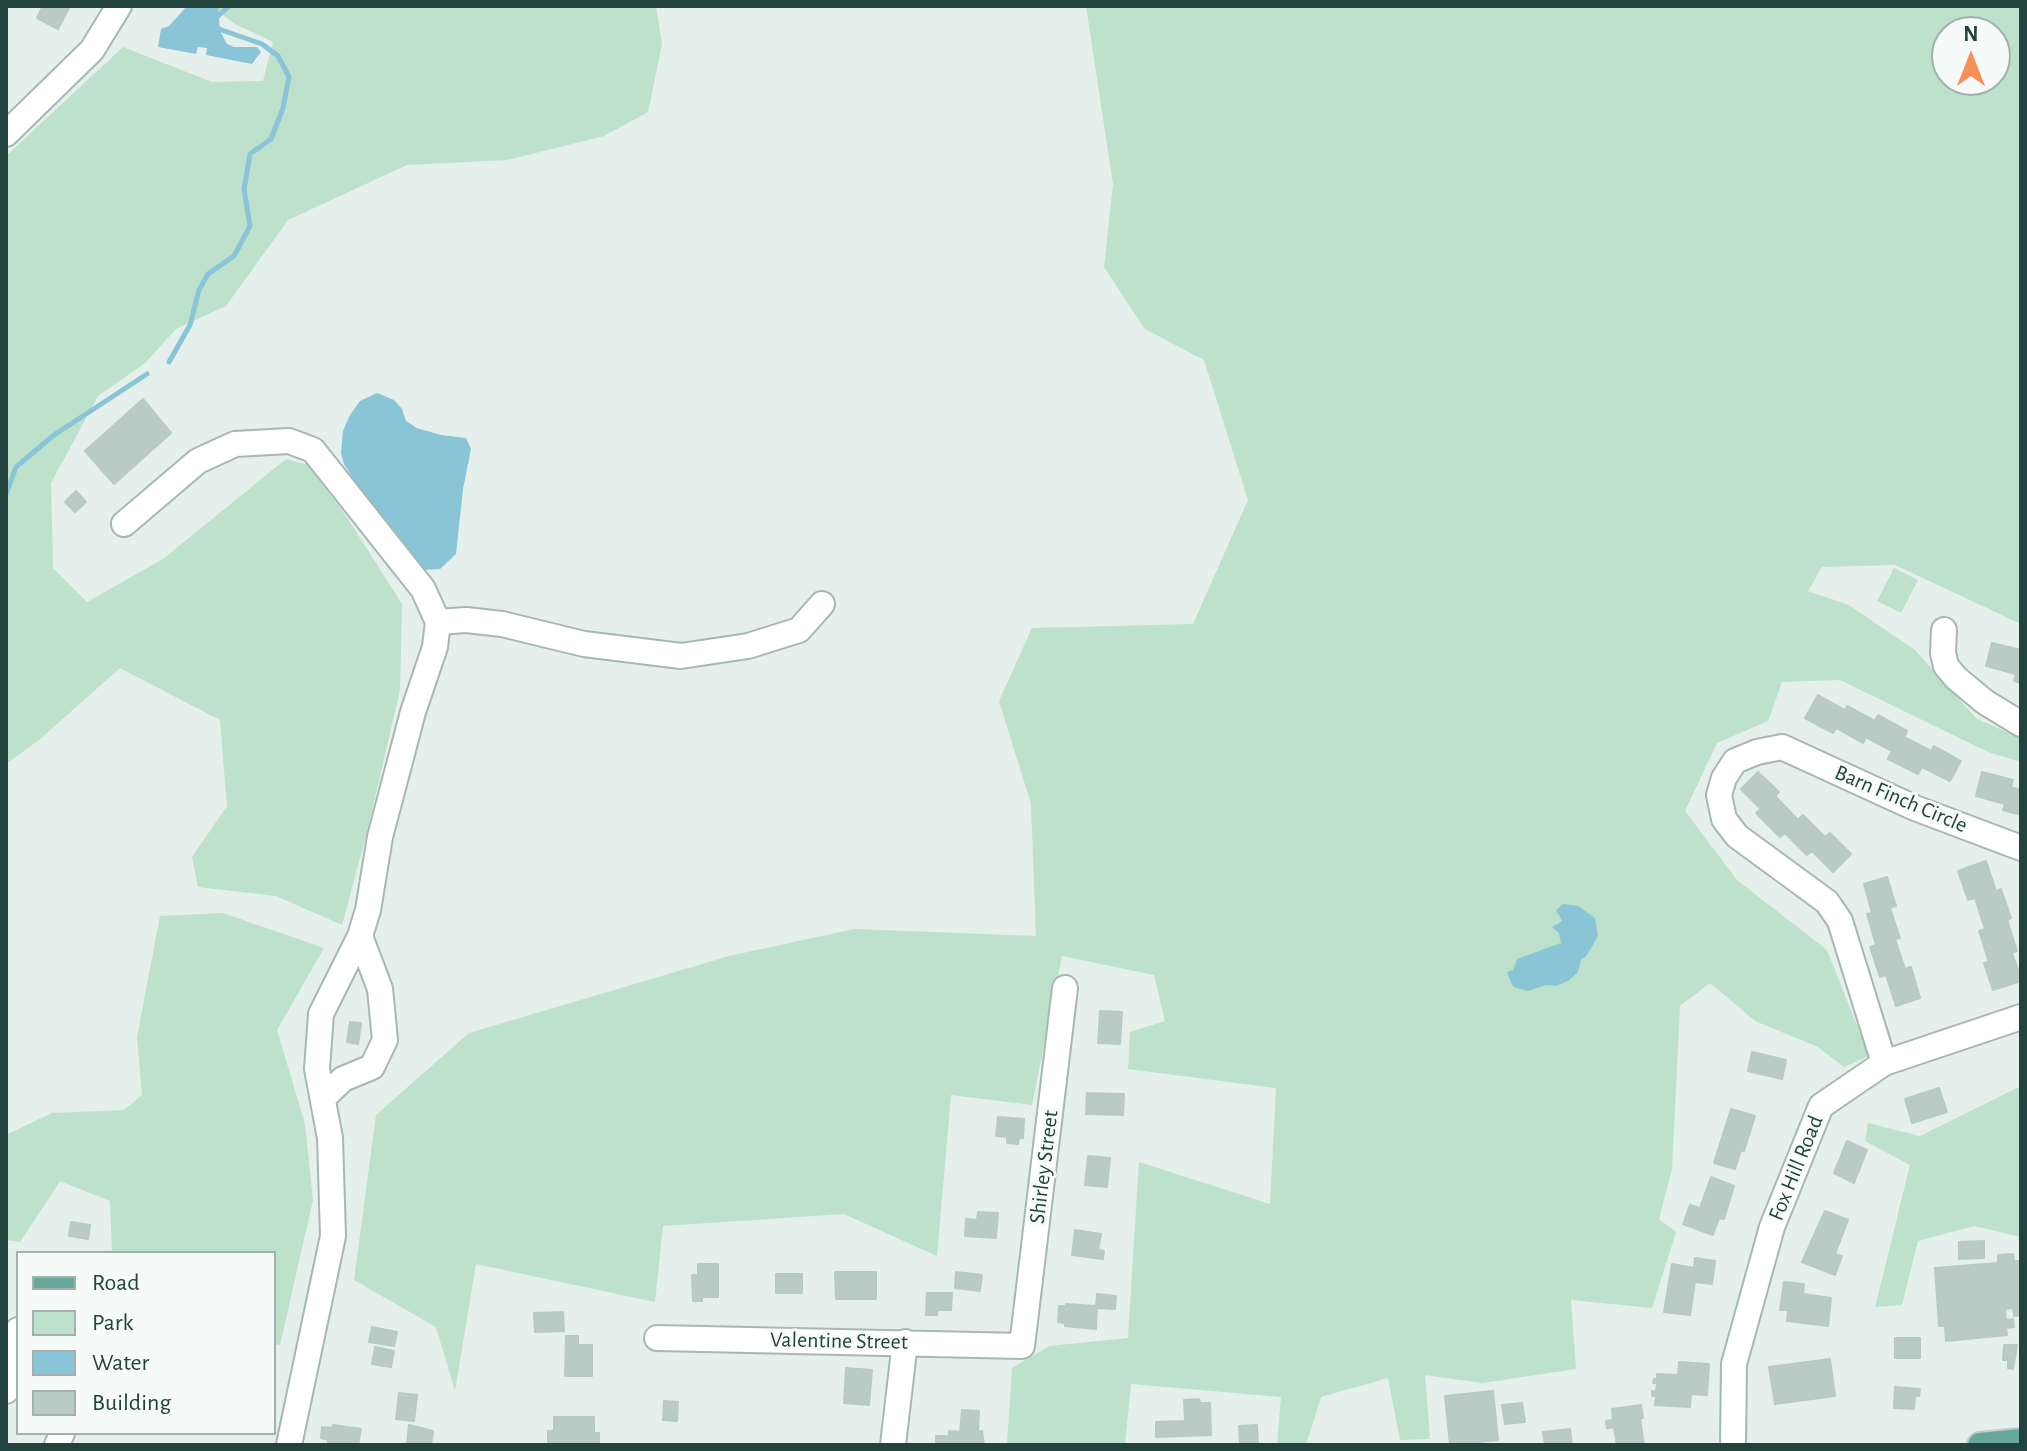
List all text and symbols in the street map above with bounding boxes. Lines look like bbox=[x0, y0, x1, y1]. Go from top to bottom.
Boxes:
north arrow bbox=[1931, 16, 2011, 96]
text: N bbox=[1963, 23, 1979, 45]
street label: Barn Finch Circle bbox=[1831, 759, 1971, 839]
street label: Shirley Street bbox=[1024, 1109, 1064, 1225]
street label: Fox Hill Road bbox=[1763, 1112, 1829, 1224]
legend bbox=[16, 1251, 276, 1435]
text: Road bbox=[92, 1271, 140, 1295]
text: Park bbox=[92, 1311, 133, 1335]
street label: Valentine Street bbox=[770, 1327, 908, 1355]
text: Water bbox=[92, 1351, 149, 1375]
text: Building bbox=[92, 1391, 171, 1415]

